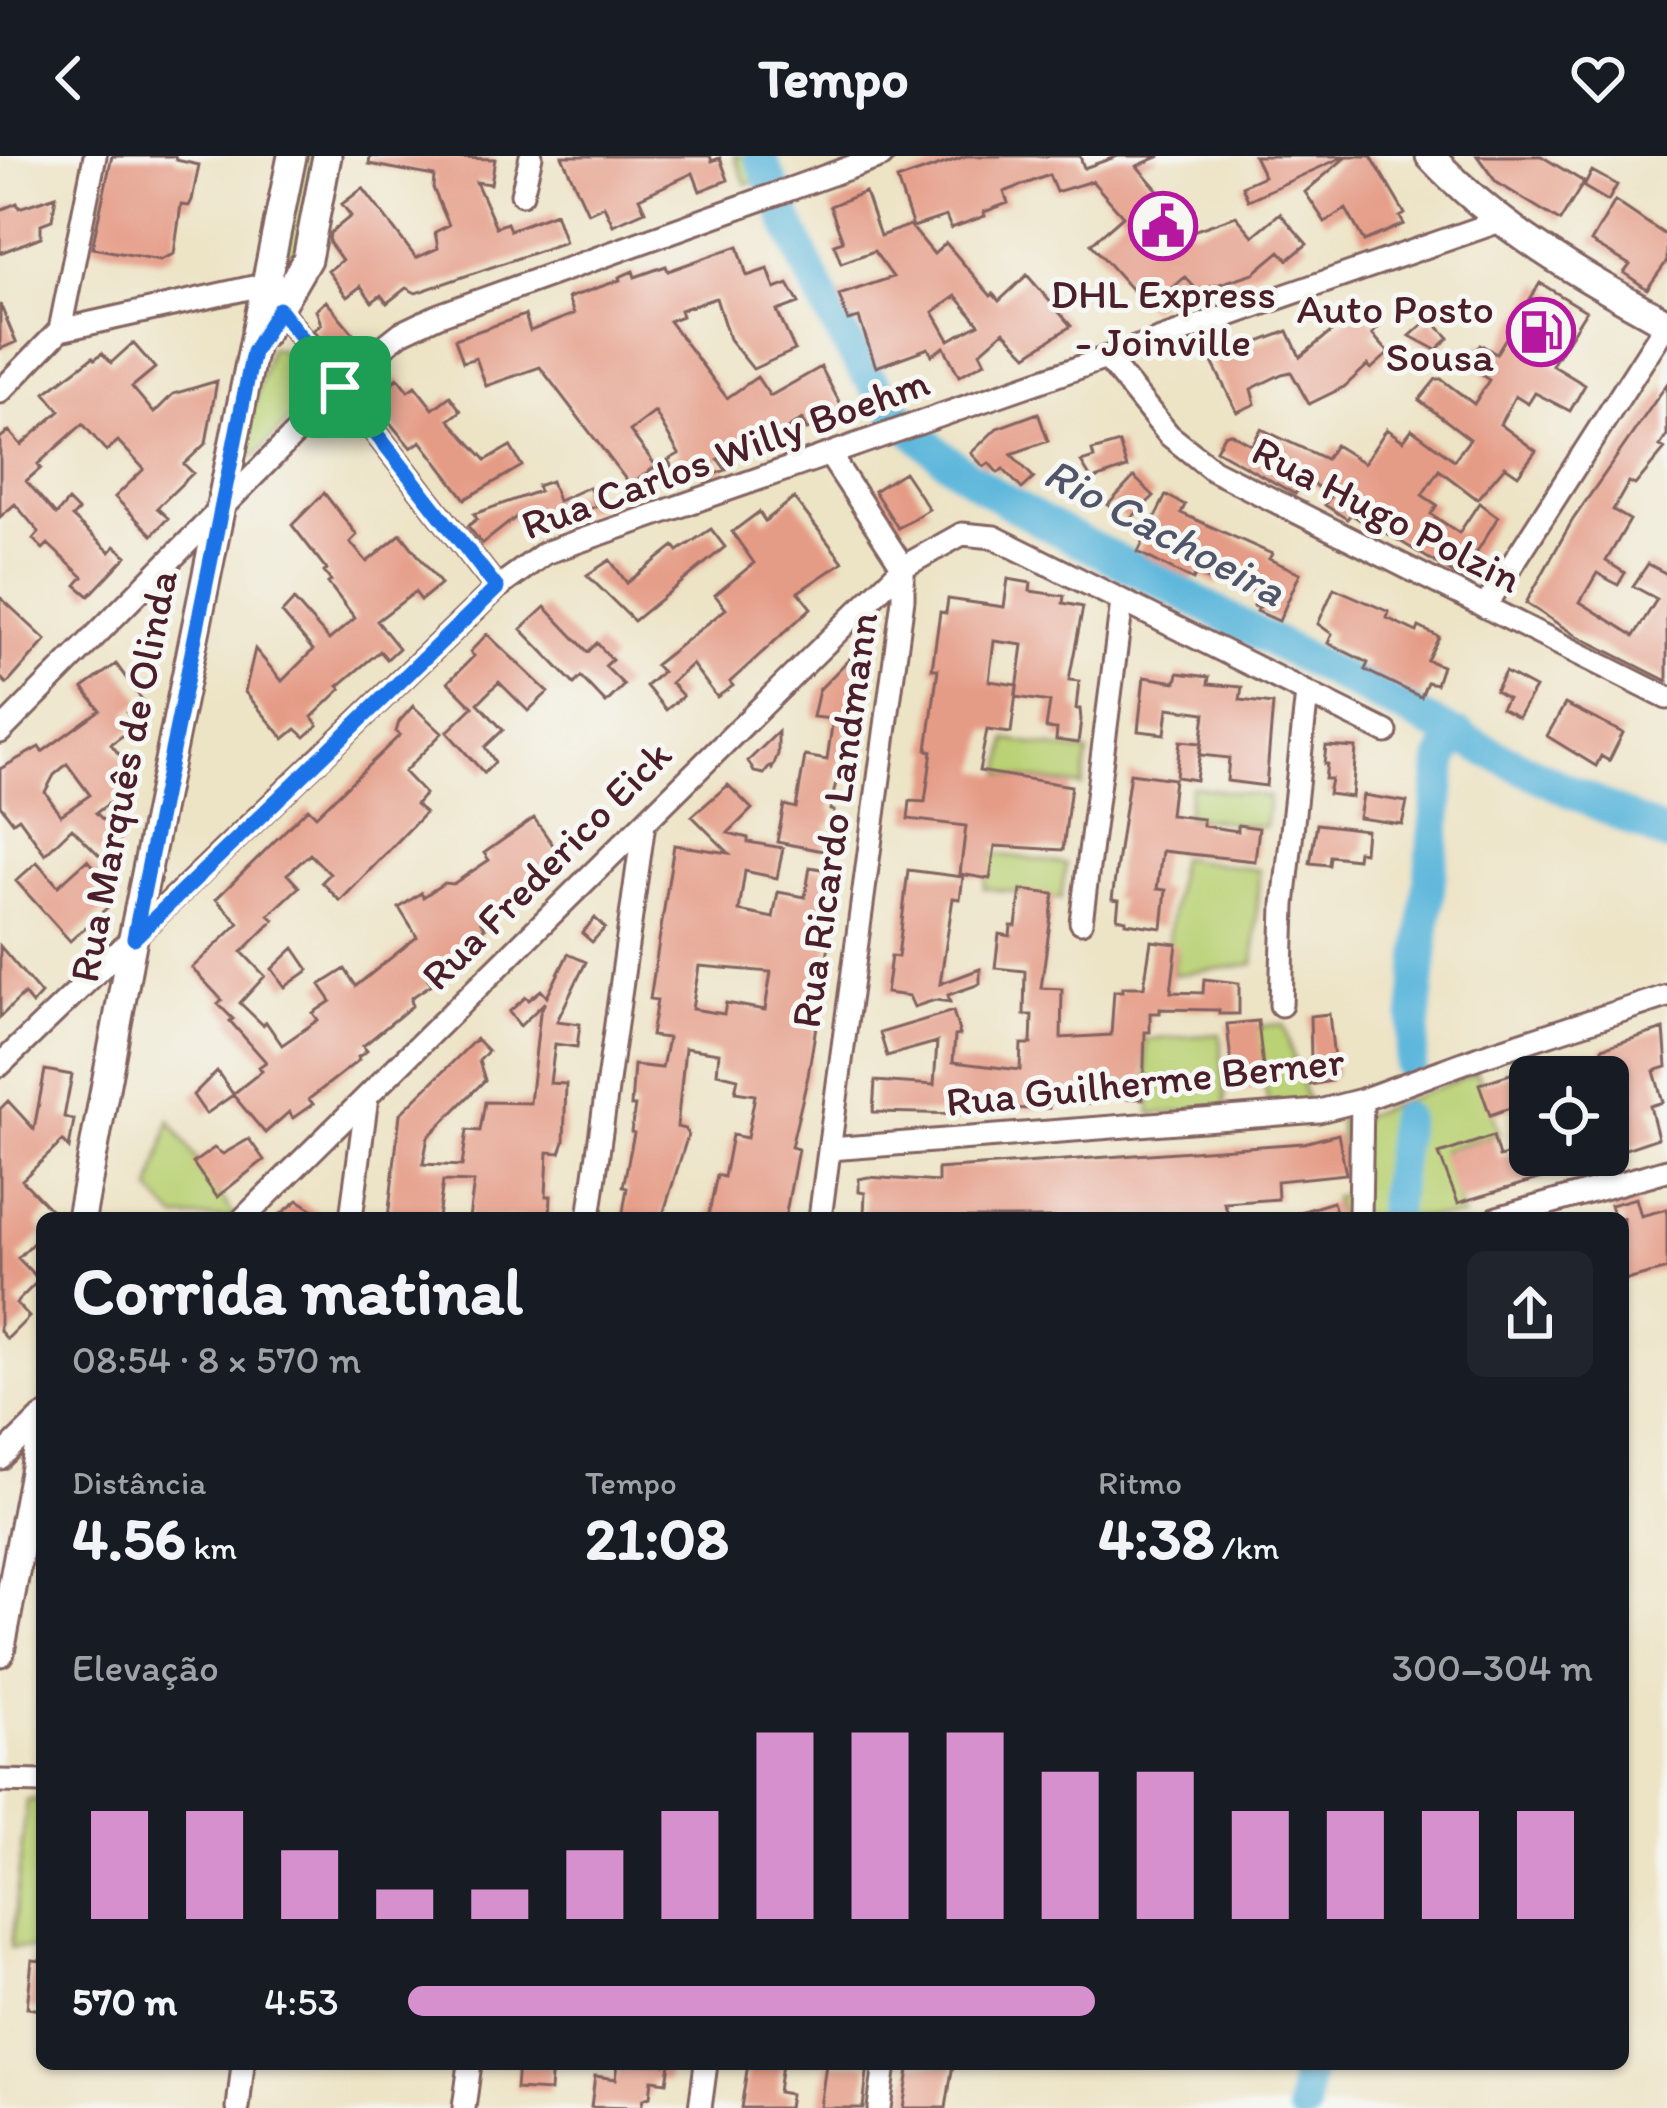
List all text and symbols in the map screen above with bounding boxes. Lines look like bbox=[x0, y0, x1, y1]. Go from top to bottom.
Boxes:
icon: back bbox=[36, 45, 102, 111]
icon: heart bbox=[1565, 45, 1631, 111]
text: Tempo bbox=[758, 46, 909, 111]
public building icon: DHL Express - Joinville bbox=[1128, 191, 1198, 261]
place label: DHL Express - Joinville bbox=[1050, 268, 1276, 367]
place label: Auto Posto Sousa bbox=[1296, 283, 1494, 382]
fuel station icon: Auto Posto Sousa bbox=[1506, 297, 1576, 367]
pin bbox=[289, 336, 391, 438]
icon: arrive bbox=[307, 354, 373, 420]
street label: Rua Carlos Willy Boehm bbox=[514, 355, 936, 550]
street label: Rua Hugo Polzin bbox=[1244, 424, 1530, 604]
water label: Rio Cachoeira bbox=[1035, 445, 1295, 617]
street label: Rua Marquês de Olinda bbox=[58, 566, 188, 986]
street label: Rua Ricardo Landmann bbox=[780, 609, 888, 1031]
street label: Rua Frederico Eick bbox=[410, 729, 682, 1001]
street label: Rua Guilherme Berner bbox=[943, 1035, 1347, 1127]
map controls bbox=[1509, 1056, 1629, 1176]
button: locate bbox=[1509, 1056, 1629, 1176]
text: Corrida matinal bbox=[72, 1251, 523, 1331]
button: share bbox=[1467, 1251, 1593, 1377]
text: 08:54 · 8 × 570 m bbox=[72, 1336, 361, 1383]
text: Distância bbox=[72, 1463, 206, 1502]
text: Tempo bbox=[585, 1463, 677, 1502]
text: Ritmo bbox=[1098, 1463, 1182, 1502]
text: 4.56 bbox=[72, 1502, 186, 1574]
text: 21:08 bbox=[585, 1502, 729, 1574]
text: 4:38 bbox=[1098, 1502, 1214, 1574]
text: km bbox=[186, 1528, 237, 1567]
text: /km bbox=[1214, 1528, 1279, 1567]
text: Elevação bbox=[72, 1644, 219, 1691]
text: 300–304 m bbox=[1392, 1644, 1593, 1691]
text: 570 m bbox=[72, 1978, 177, 2025]
text: 4:53 bbox=[264, 1978, 339, 2025]

